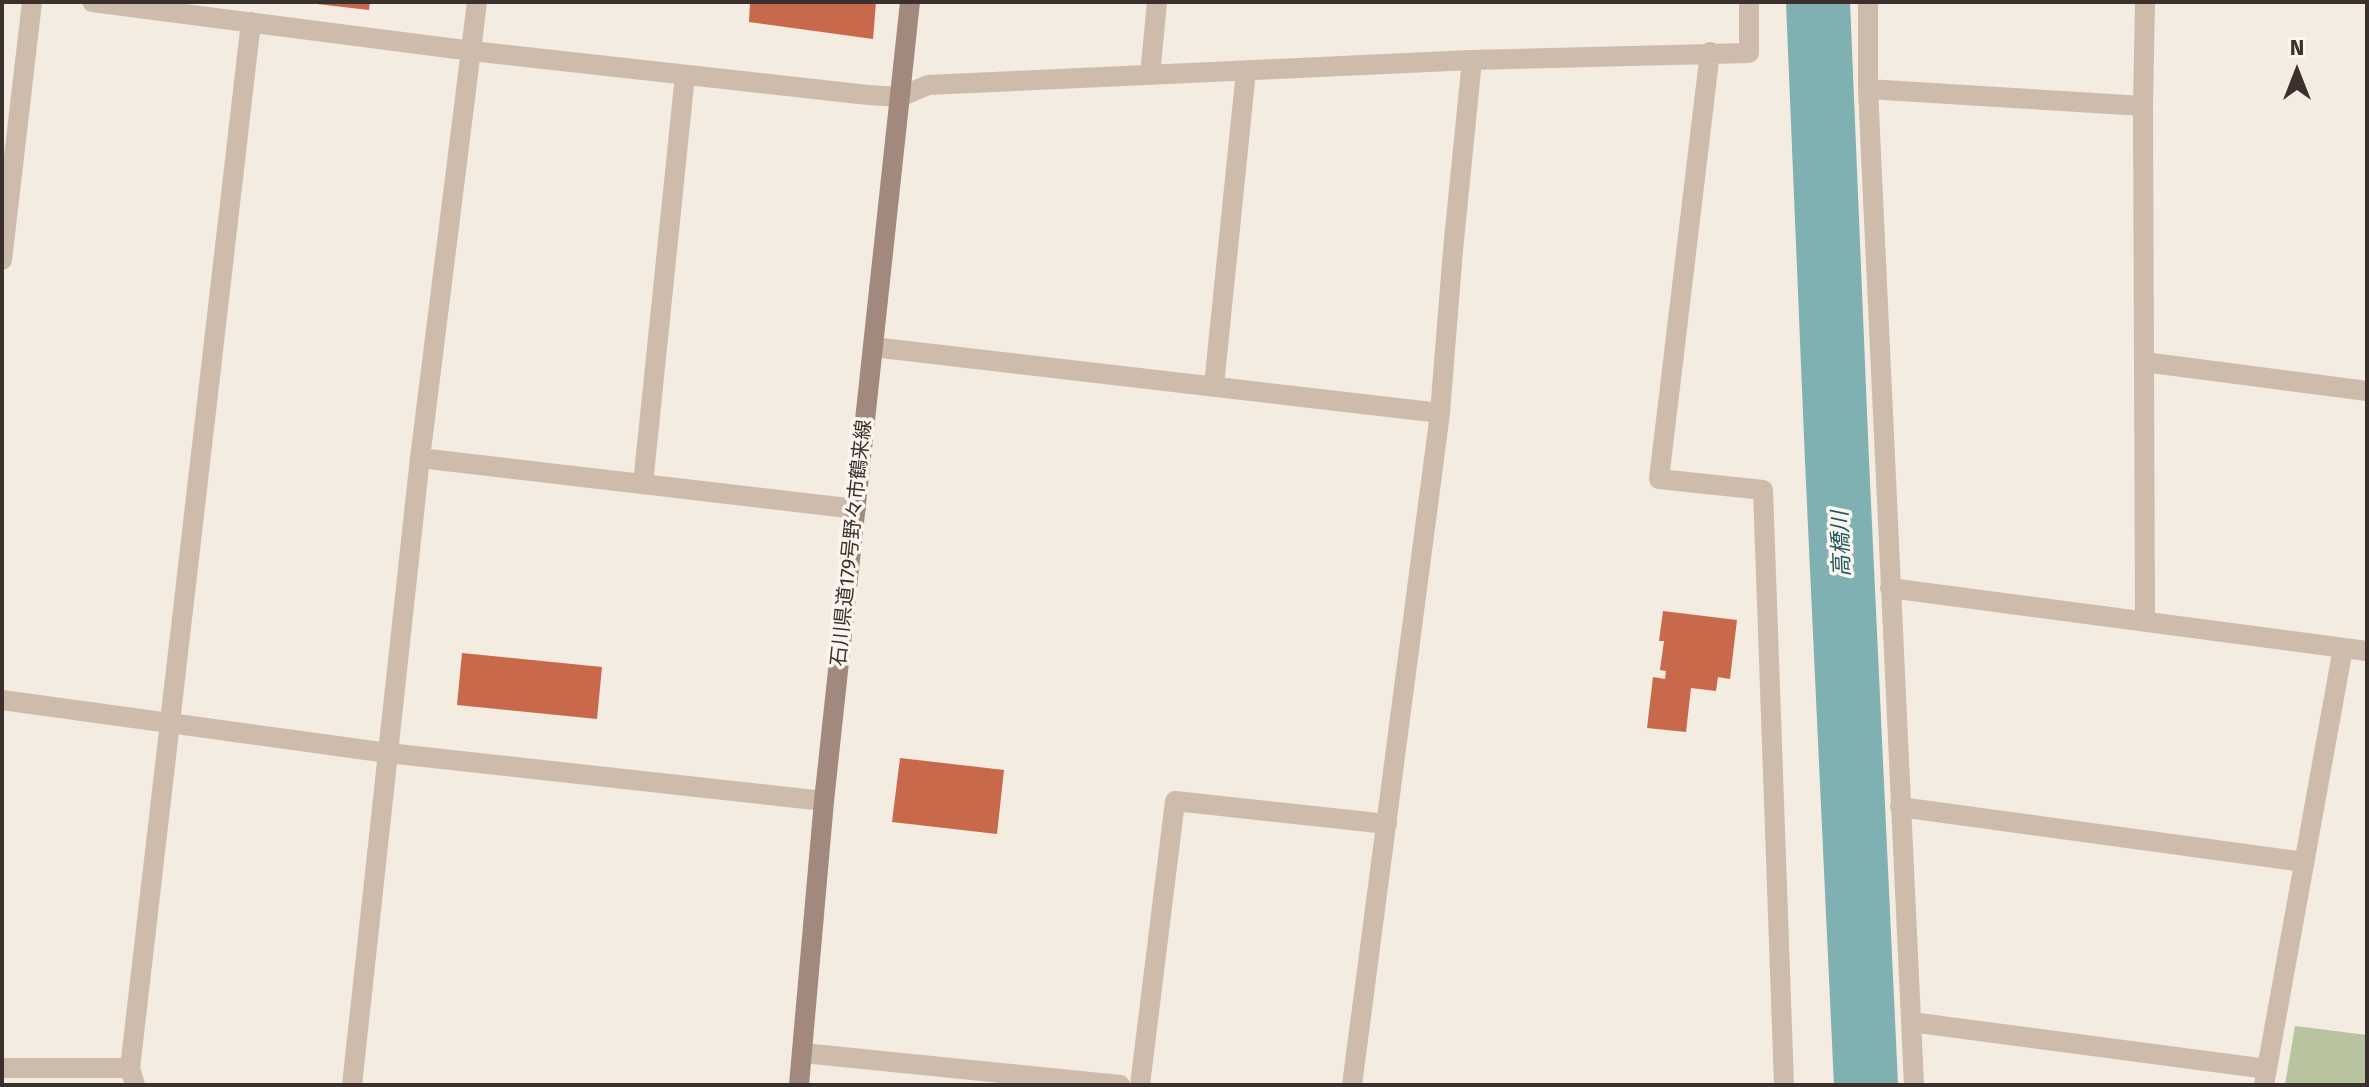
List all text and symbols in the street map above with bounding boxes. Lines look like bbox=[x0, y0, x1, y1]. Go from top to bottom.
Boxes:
north arrow bbox=[2257, 32, 2337, 112]
text: N bbox=[2290, 34, 2304, 61]
street label: 石川県道179号野々市鶴来線 bbox=[827, 419, 877, 667]
water label: 高橋川 bbox=[1828, 511, 1856, 577]

